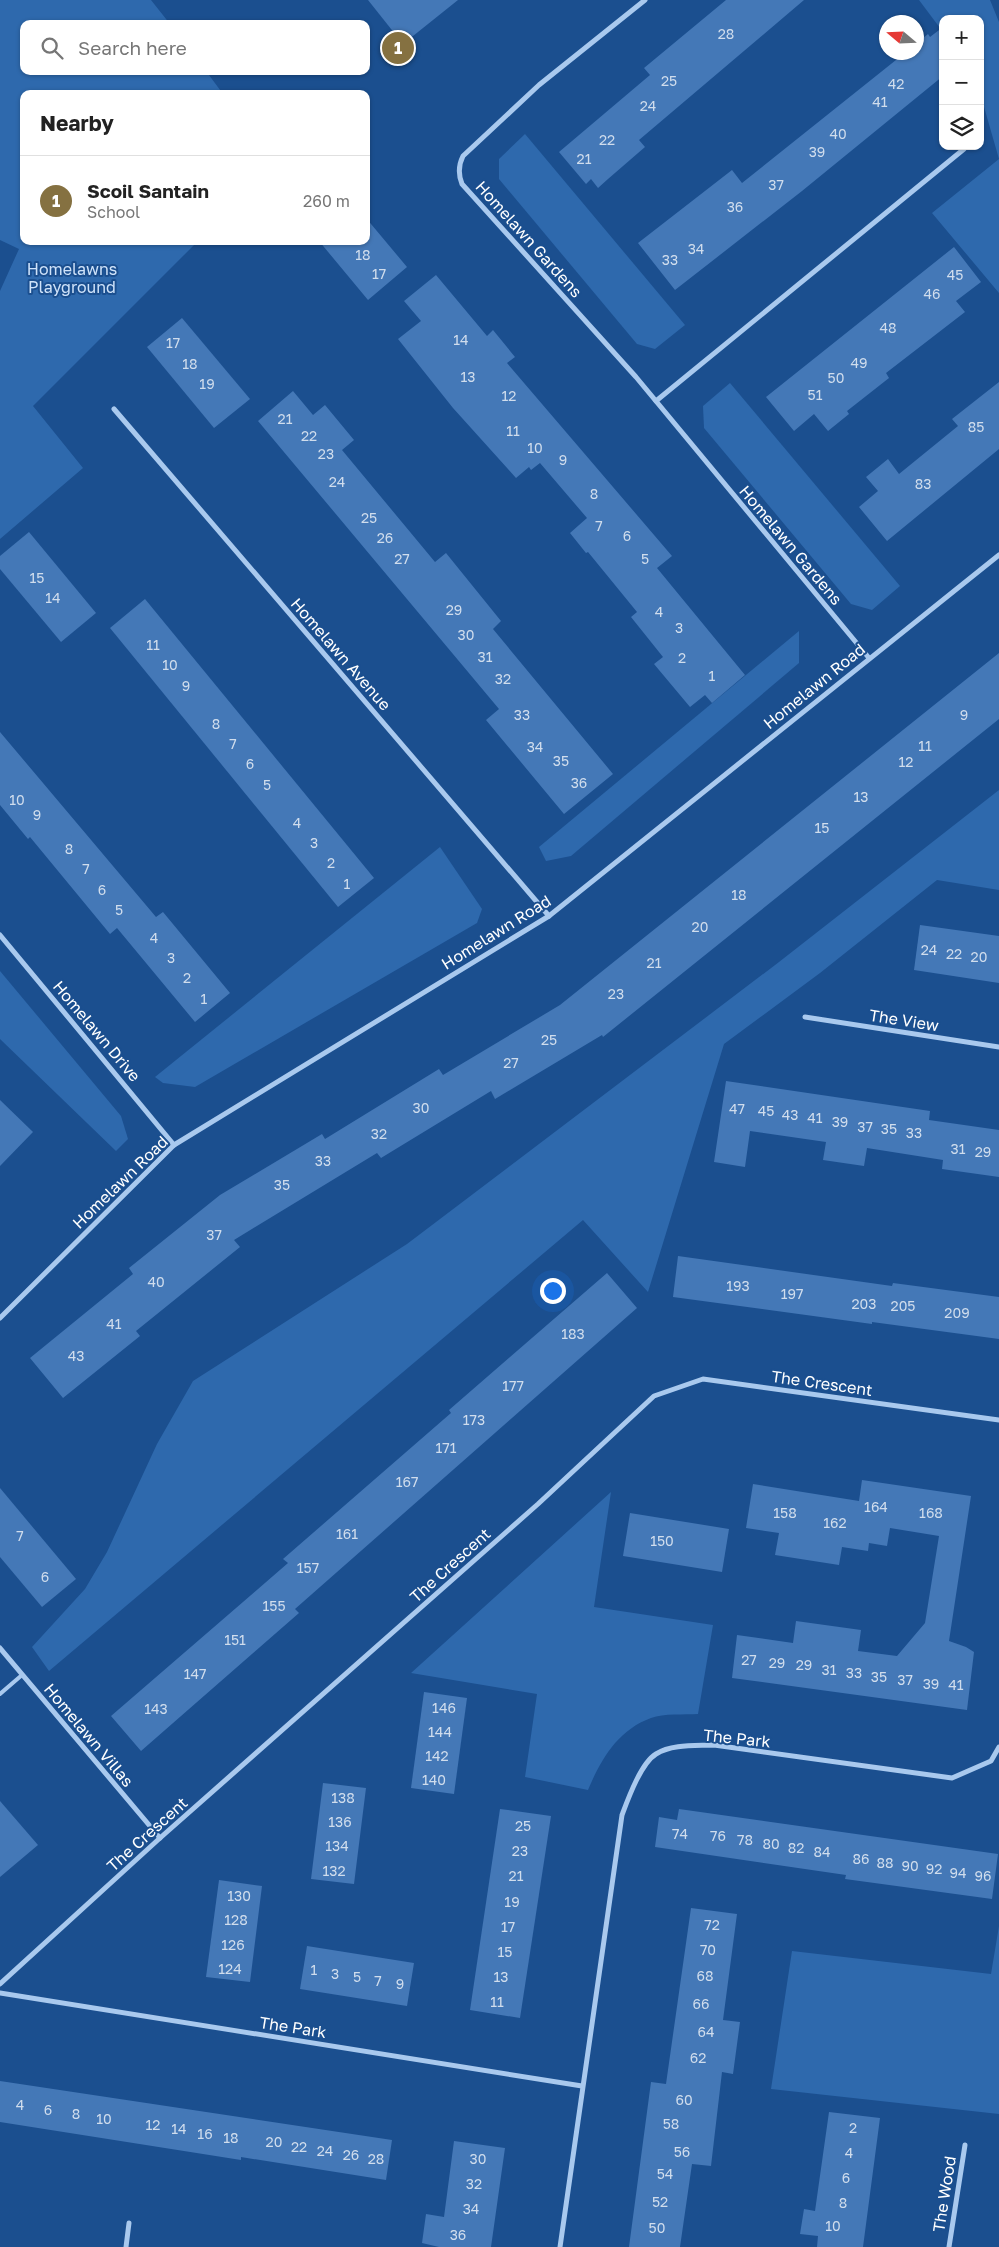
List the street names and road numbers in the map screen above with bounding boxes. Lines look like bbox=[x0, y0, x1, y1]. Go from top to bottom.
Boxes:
street label: Homelawn Gardens bbox=[471, 177, 587, 301]
street label: Homelawn Gardens bbox=[735, 481, 847, 609]
street label: Homelawn Avenue bbox=[287, 594, 395, 714]
street label: Homelawn Road bbox=[759, 639, 869, 733]
street label: Homelawn Road bbox=[438, 890, 554, 974]
street label: Homelawn Drive bbox=[49, 976, 145, 1086]
street label: The View bbox=[868, 1005, 940, 1035]
street label: Homelawn Road bbox=[68, 1131, 172, 1233]
street label: The Crescent bbox=[770, 1366, 874, 1400]
street label: The Crescent bbox=[405, 1523, 495, 1607]
street label: Homelawn Villas bbox=[40, 1679, 138, 1791]
street label: The Park bbox=[702, 1725, 772, 1751]
street label: The Crescent bbox=[102, 1792, 192, 1876]
street label: The Park bbox=[258, 2012, 328, 2042]
street label: The Wood bbox=[928, 2155, 960, 2233]

